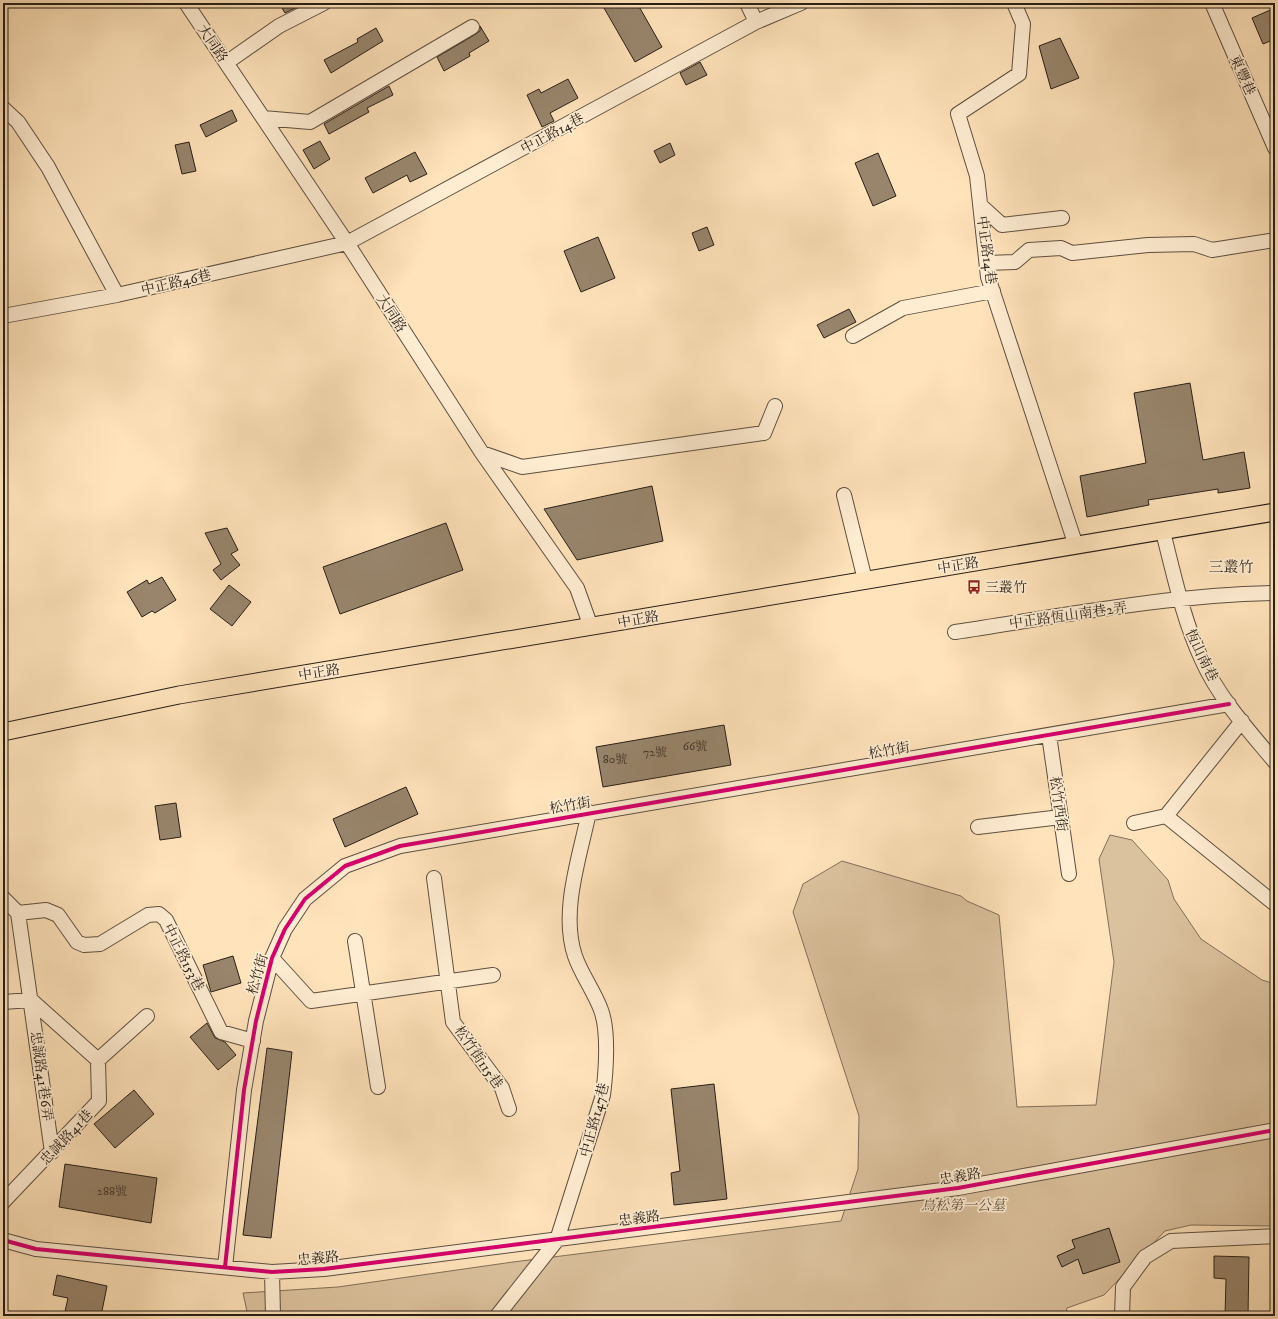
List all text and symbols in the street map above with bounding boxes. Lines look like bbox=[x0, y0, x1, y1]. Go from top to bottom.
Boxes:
street label: 大同路 bbox=[193, 21, 231, 66]
street label: 東豐巷 bbox=[1225, 53, 1259, 98]
street label: 中正路14巷 bbox=[518, 110, 587, 158]
street label: 中正路14巷 bbox=[972, 215, 1000, 286]
street label: 中正路46巷 bbox=[139, 266, 213, 300]
street label: 大同路 bbox=[372, 291, 410, 336]
street label: 中正路 bbox=[936, 554, 980, 578]
district label: 三叢竹 bbox=[1208, 558, 1254, 577]
bus stop icon: 三叢竹 bbox=[966, 579, 982, 595]
place label: 三叢竹 bbox=[985, 579, 1027, 597]
street label: 中正路恆山南巷2弄 bbox=[1008, 599, 1128, 633]
street label: 中正路 bbox=[616, 607, 660, 632]
street label: 恆山南巷 bbox=[1181, 626, 1221, 685]
street label: 中正路 bbox=[297, 661, 341, 685]
street label: 松竹街 bbox=[867, 738, 911, 763]
house number: 66號 bbox=[683, 739, 707, 754]
house number: 72號 bbox=[643, 745, 667, 760]
house number: 80號 bbox=[603, 752, 627, 767]
street label: 松竹西街 bbox=[1045, 775, 1071, 833]
street label: 松竹街 bbox=[548, 793, 592, 818]
street label: 中正路153巷 bbox=[158, 921, 208, 994]
street label: 松竹街 bbox=[244, 952, 272, 997]
street label: 松竹街115巷 bbox=[450, 1022, 507, 1093]
street label: 忠誠路41巷6弄 bbox=[26, 1030, 56, 1122]
street label: 中正路147巷 bbox=[576, 1081, 614, 1159]
street label: 忠誠路41巷 bbox=[37, 1106, 97, 1169]
street label: 忠義路 bbox=[938, 1165, 982, 1189]
house number: 288號 bbox=[97, 1184, 127, 1199]
park label: 鳥松第一公墓 bbox=[921, 1197, 1007, 1215]
street label: 忠義路 bbox=[617, 1208, 661, 1230]
street label: 忠義路 bbox=[296, 1248, 340, 1270]

